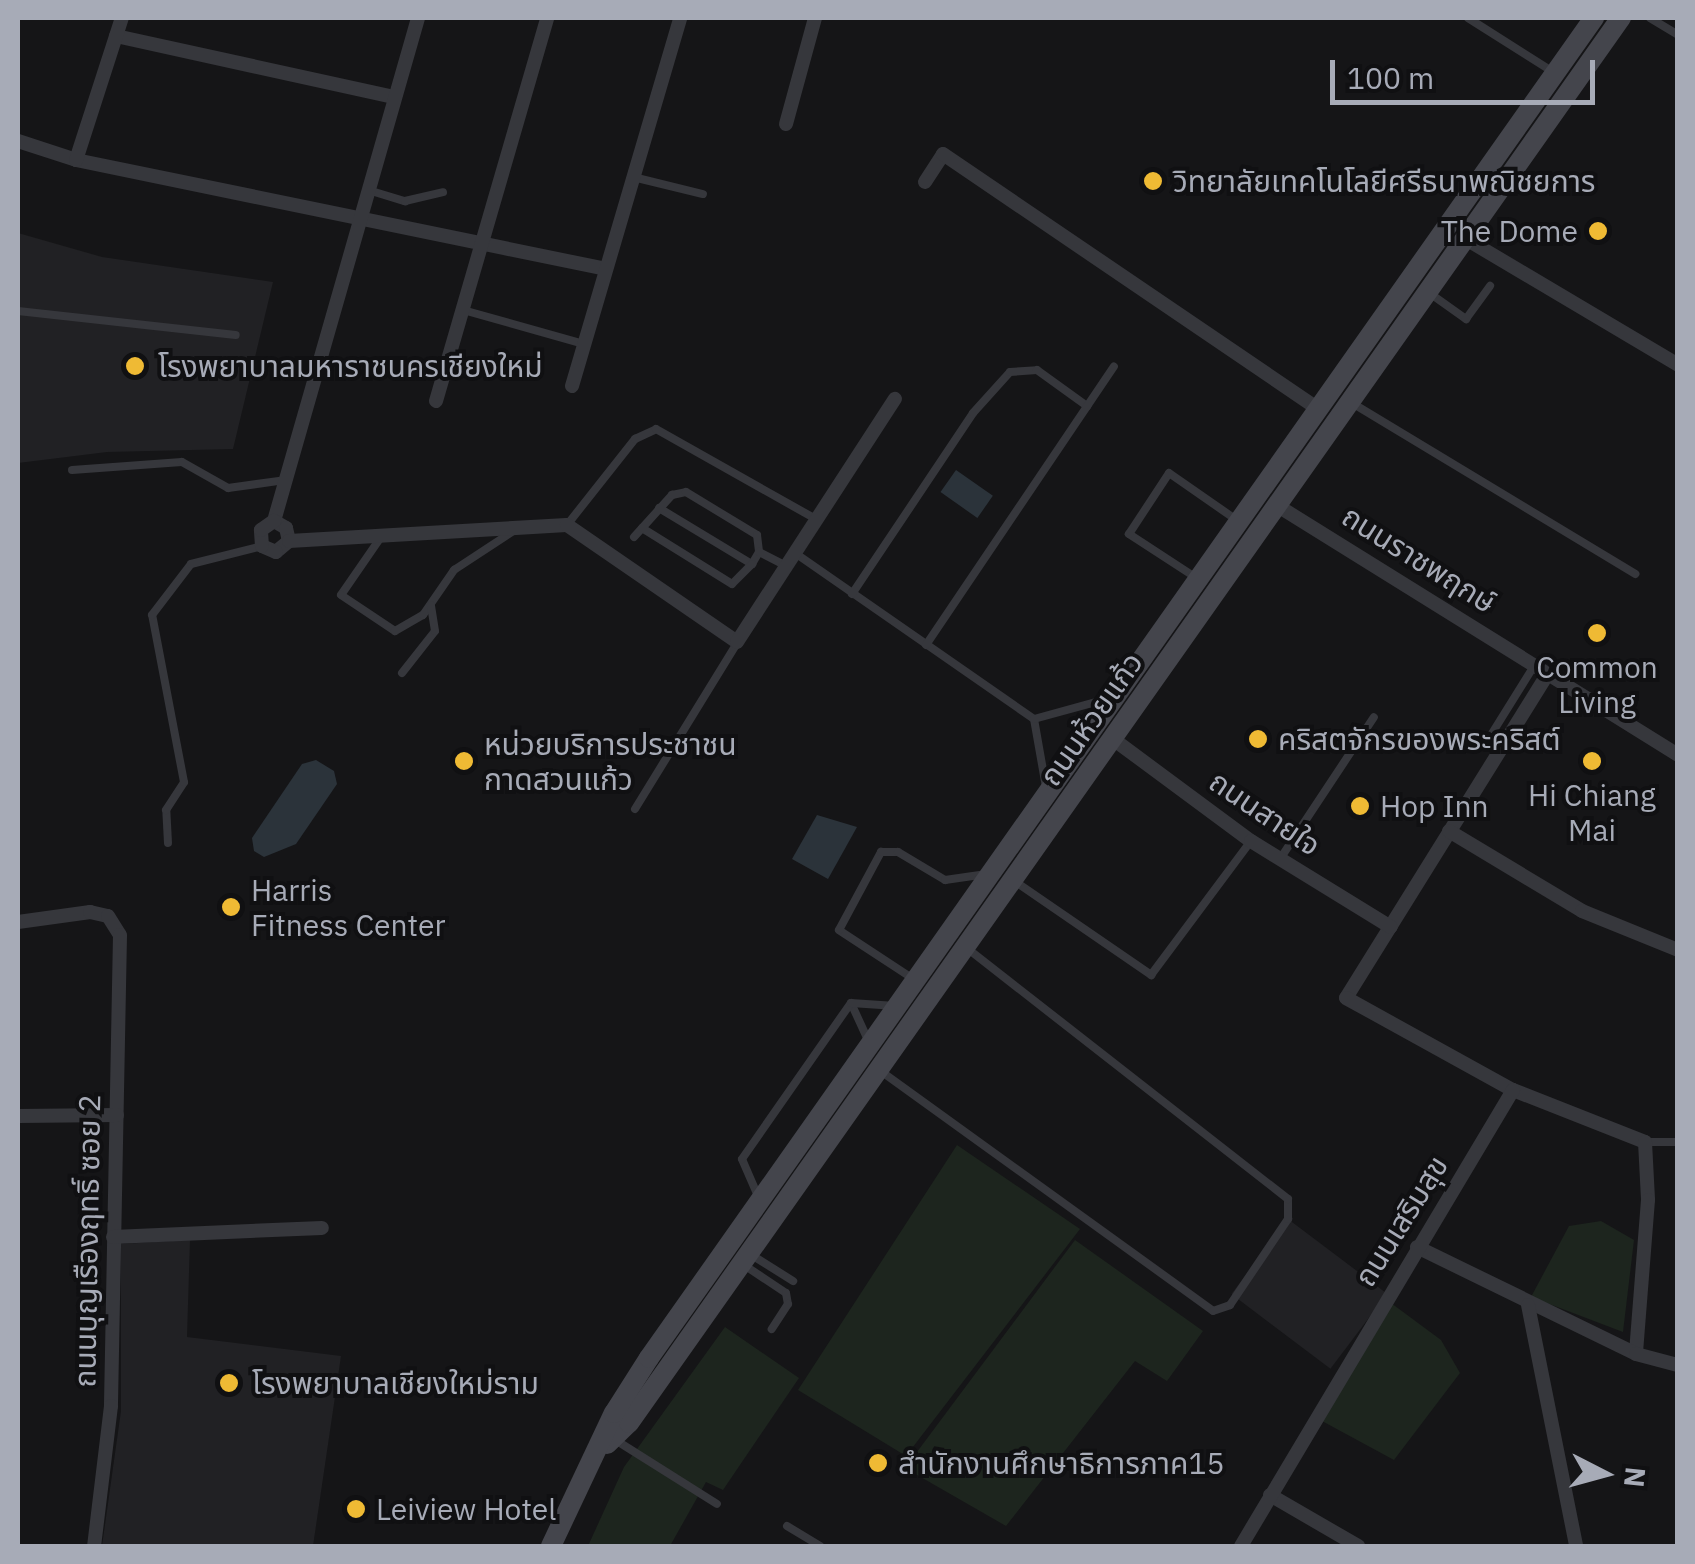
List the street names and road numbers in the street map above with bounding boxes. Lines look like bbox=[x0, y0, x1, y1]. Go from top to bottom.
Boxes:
street label: ถนนราชพฤกษ์ bbox=[1336, 498, 1502, 620]
street label: ถนนห้วยแก้ว bbox=[1032, 645, 1150, 793]
street label: ถนนสายใจ bbox=[1203, 763, 1327, 863]
street label: ถนนบุญเรืองฤทธิ์ ซอย 2 bbox=[66, 1094, 108, 1388]
street label: ถนนเสริมสุข bbox=[1347, 1149, 1455, 1293]

